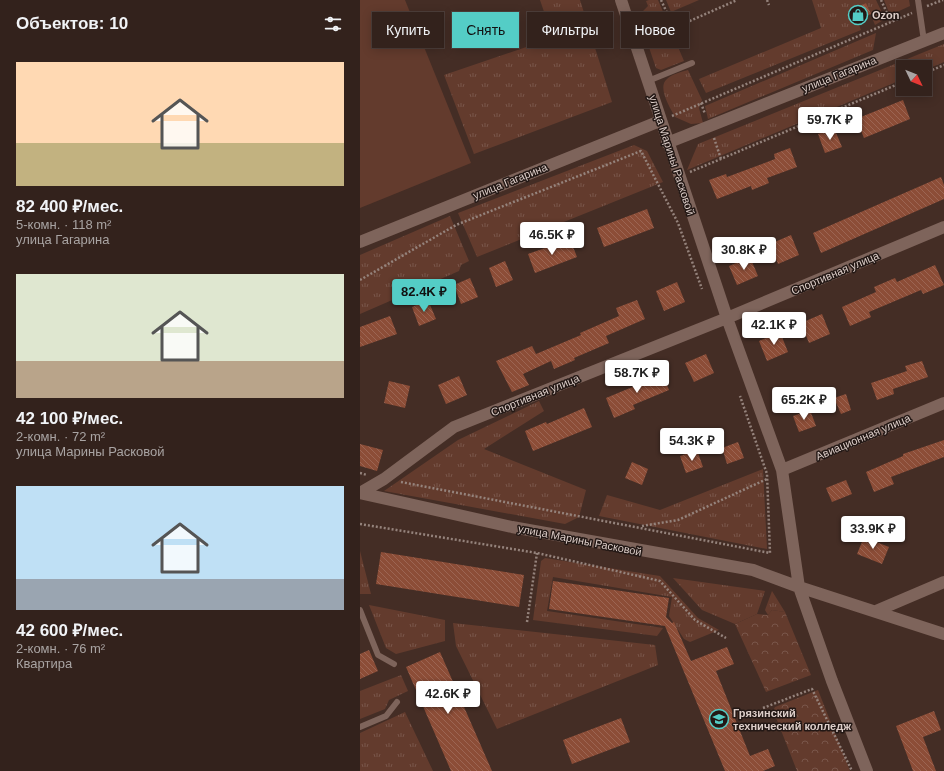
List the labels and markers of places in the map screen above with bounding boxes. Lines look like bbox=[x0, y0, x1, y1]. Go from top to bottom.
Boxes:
shop icon: Ozon bbox=[847, 4, 869, 26]
place label: Ozon bbox=[872, 9, 900, 21]
pin: 59.7K ₽ bbox=[793, 107, 867, 141]
pin: 46.5K ₽ bbox=[515, 222, 589, 256]
pin: 30.8K ₽ bbox=[707, 237, 781, 271]
pin: 82.4K ₽ bbox=[387, 279, 461, 313]
pin: 42.1K ₽ bbox=[737, 312, 811, 346]
pin: 58.7K ₽ bbox=[600, 360, 674, 394]
pin: 65.2K ₽ bbox=[767, 387, 841, 421]
pin: 54.3K ₽ bbox=[655, 428, 729, 462]
pin: 33.9K ₽ bbox=[836, 516, 910, 550]
pin: 42.6K ₽ bbox=[411, 681, 485, 715]
place label: Грязинский технический колледж bbox=[733, 707, 851, 732]
school or university icon: Грязинский технический колледж bbox=[708, 708, 730, 730]

